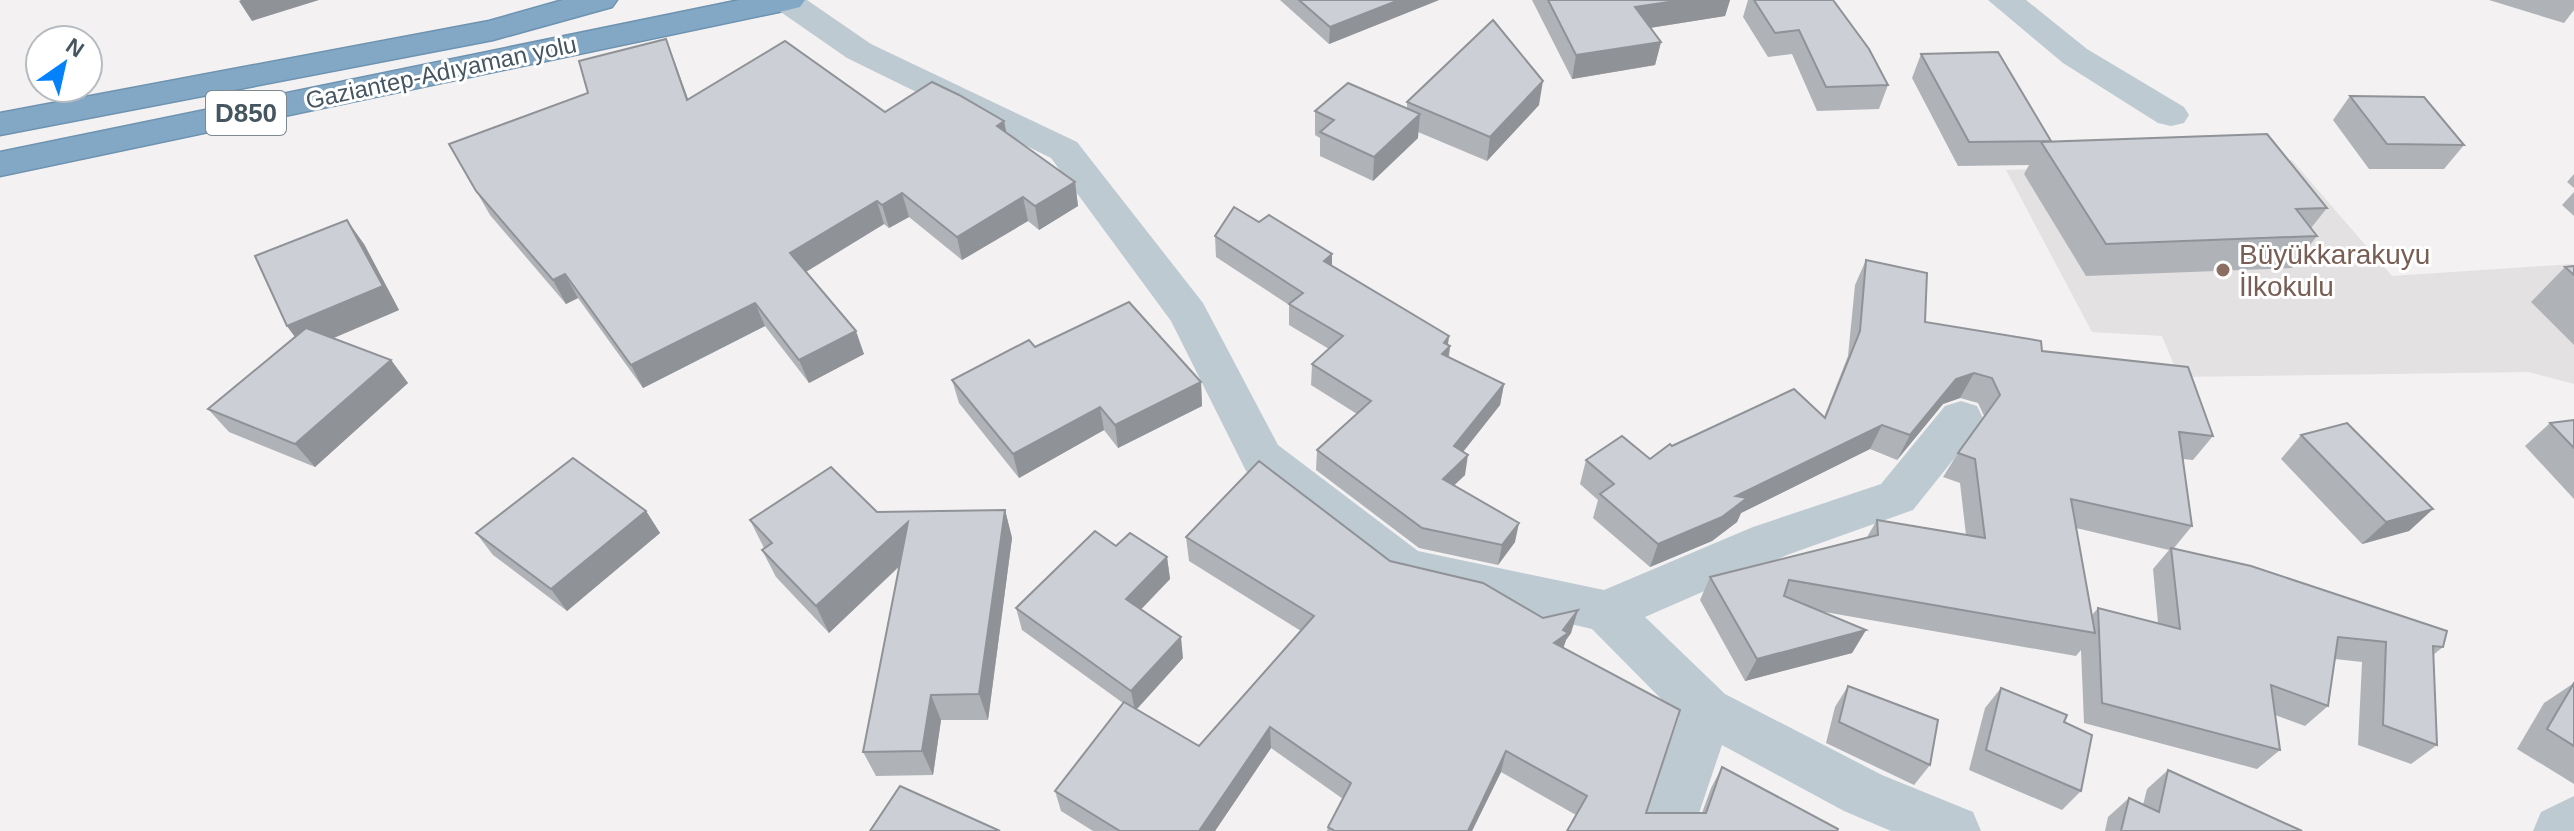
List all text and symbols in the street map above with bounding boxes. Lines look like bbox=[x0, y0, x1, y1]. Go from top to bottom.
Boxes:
north arrow bbox=[24, 24, 104, 104]
street label: Gaziantep-Adıyaman yolu bbox=[303, 30, 579, 114]
text: N bbox=[61, 33, 88, 63]
road number: D850 bbox=[206, 91, 286, 135]
place label: Büyükkarakuyu İlkokulu bbox=[2239, 239, 2430, 302]
marker: Büyükkarakuyu İlkokulu bbox=[2214, 261, 2232, 279]

